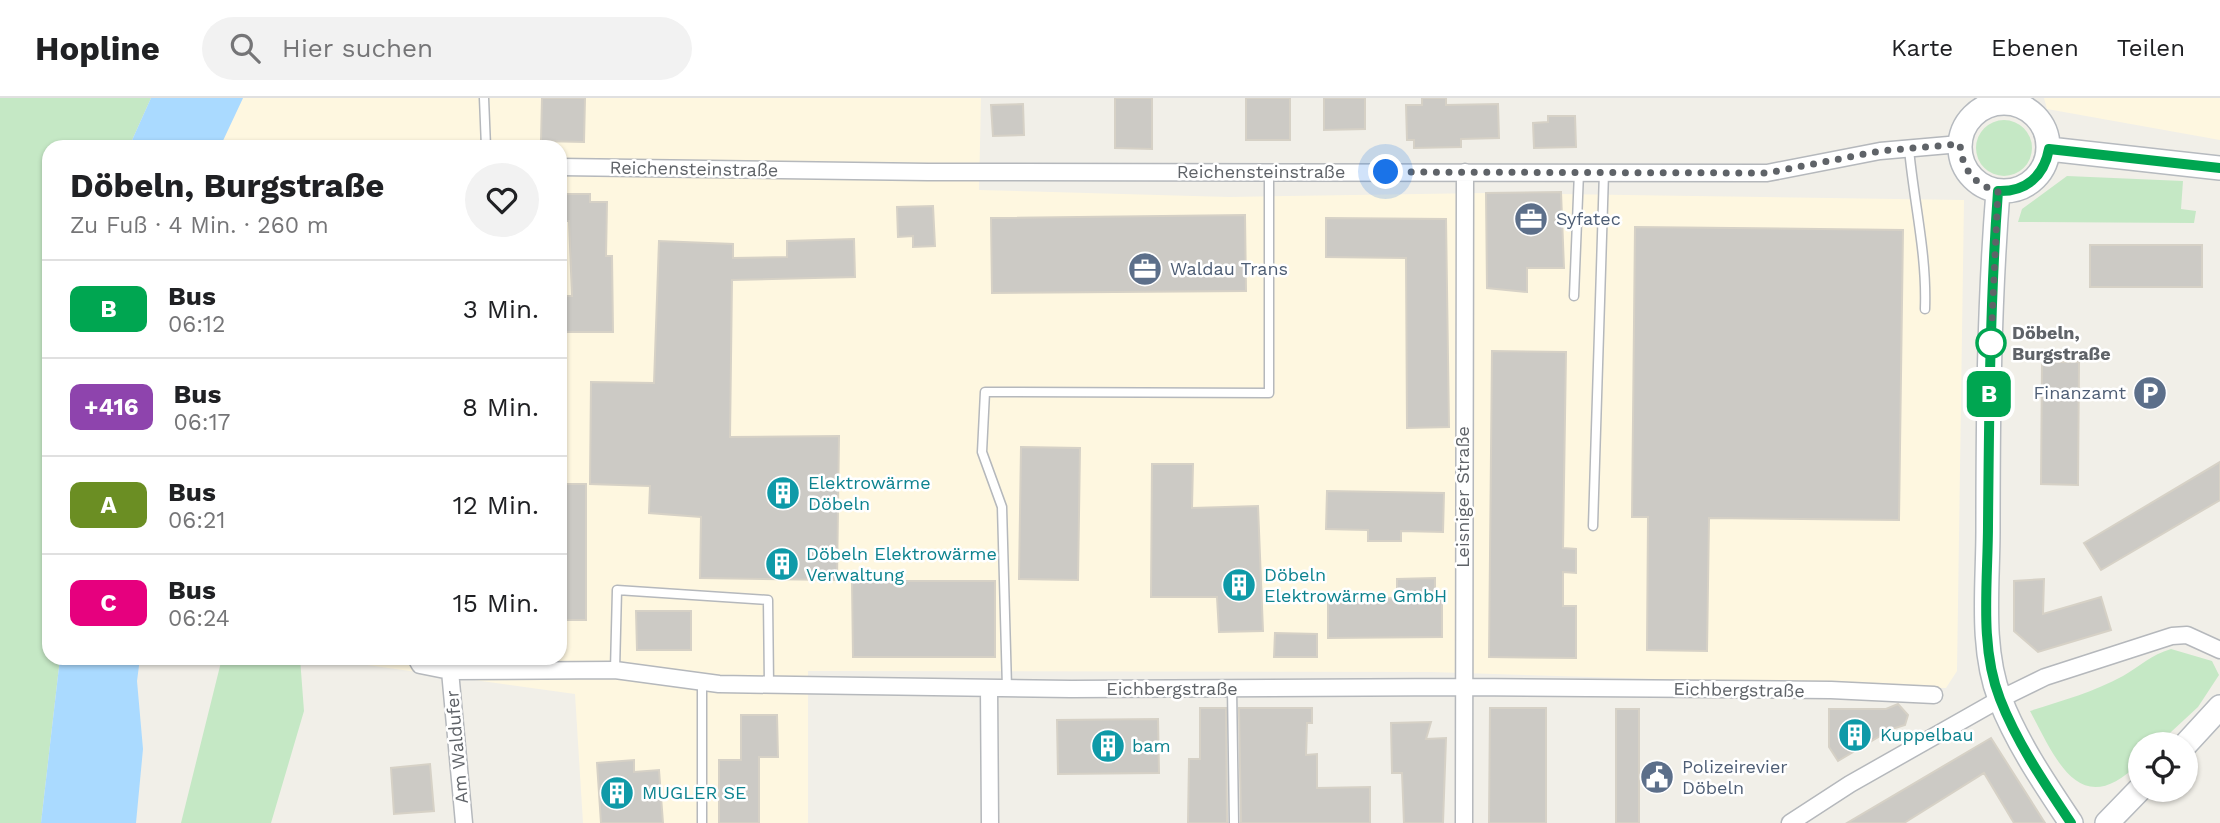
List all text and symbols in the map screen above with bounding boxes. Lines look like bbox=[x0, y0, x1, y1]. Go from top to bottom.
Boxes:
search box bbox=[202, 17, 692, 80]
text: Hopline bbox=[35, 29, 160, 68]
icon: search bbox=[226, 29, 264, 67]
text: Hier suchen bbox=[282, 33, 433, 63]
text: Karte bbox=[1891, 34, 1953, 62]
text: Ebenen bbox=[1991, 34, 2079, 62]
text: Teilen bbox=[2117, 34, 2185, 62]
your location bbox=[1368, 154, 1403, 189]
street label: Reichensteinstraße bbox=[609, 157, 779, 180]
street label: Reichensteinstraße bbox=[1177, 161, 1345, 182]
button: heart bbox=[465, 163, 539, 237]
text: Döbeln, Burgstraße bbox=[70, 166, 384, 205]
office icon: Syfatec bbox=[1512, 200, 1550, 238]
place label: Syfatec bbox=[1556, 208, 1621, 229]
text: Zu Fuß · 4 Min. · 260 m bbox=[70, 212, 329, 239]
office icon: Waldau Trans bbox=[1126, 250, 1164, 288]
place label: Waldau Trans bbox=[1170, 258, 1288, 279]
text: Bus bbox=[168, 281, 216, 311]
text: 3 Min. bbox=[463, 294, 539, 324]
text: B bbox=[100, 295, 117, 323]
text: 06:12 bbox=[168, 311, 225, 338]
place label: Döbeln, Burgstraße bbox=[2012, 322, 2111, 364]
marker: Döbeln, Burgstraße bbox=[1976, 328, 2006, 358]
line badge: B bbox=[1966, 371, 2012, 417]
parking icon: Finanzamt bbox=[2131, 374, 2169, 412]
text: Bus bbox=[174, 379, 221, 409]
text: B bbox=[1981, 380, 1997, 408]
place label: Finanzamt bbox=[2033, 382, 2126, 403]
text: 8 Min. bbox=[462, 392, 539, 422]
text: +416 bbox=[84, 393, 139, 421]
text: 06:17 bbox=[174, 409, 231, 436]
street label: Leisniger Straße bbox=[1452, 426, 1473, 568]
place label: Elektrowärme Döbeln bbox=[808, 472, 931, 514]
building icon: Elektrowärme Döbeln bbox=[764, 474, 802, 512]
text: Bus bbox=[168, 477, 216, 507]
text: 12 Min. bbox=[453, 490, 539, 520]
text: A bbox=[100, 491, 117, 519]
text: 06:21 bbox=[168, 507, 225, 534]
place label: Döbeln Elektrowärme Verwaltung bbox=[806, 543, 997, 585]
building icon: Döbeln Elektrowärme Verwaltung bbox=[763, 545, 801, 583]
place label: Döbeln Elektrowärme GmbH bbox=[1264, 564, 1447, 606]
building icon: Döbeln Elektrowärme GmbH bbox=[1220, 566, 1258, 604]
text: Bus bbox=[168, 575, 216, 605]
text: 15 Min. bbox=[453, 588, 539, 618]
text: C bbox=[100, 589, 117, 617]
text: 06:24 bbox=[168, 605, 230, 632]
street label: Eichbergstraße bbox=[1106, 678, 1238, 699]
street label: Eichbergstraße bbox=[1673, 678, 1805, 701]
street label: Am Waldufer bbox=[441, 689, 472, 805]
building icon: Kuppelbau bbox=[1836, 716, 1874, 754]
place label: Kuppelbau bbox=[1880, 724, 1974, 745]
building icon: bam bbox=[1089, 727, 1127, 765]
map controls bbox=[2128, 732, 2198, 802]
button: locate bbox=[2128, 732, 2198, 802]
place label: bam bbox=[1132, 735, 1171, 756]
place label: Polizeirevier Döbeln bbox=[1682, 756, 1788, 798]
public building icon: Polizeirevier Döbeln bbox=[1638, 758, 1676, 796]
building icon: MUGLER SE bbox=[598, 774, 636, 812]
place label: MUGLER SE bbox=[642, 782, 747, 803]

